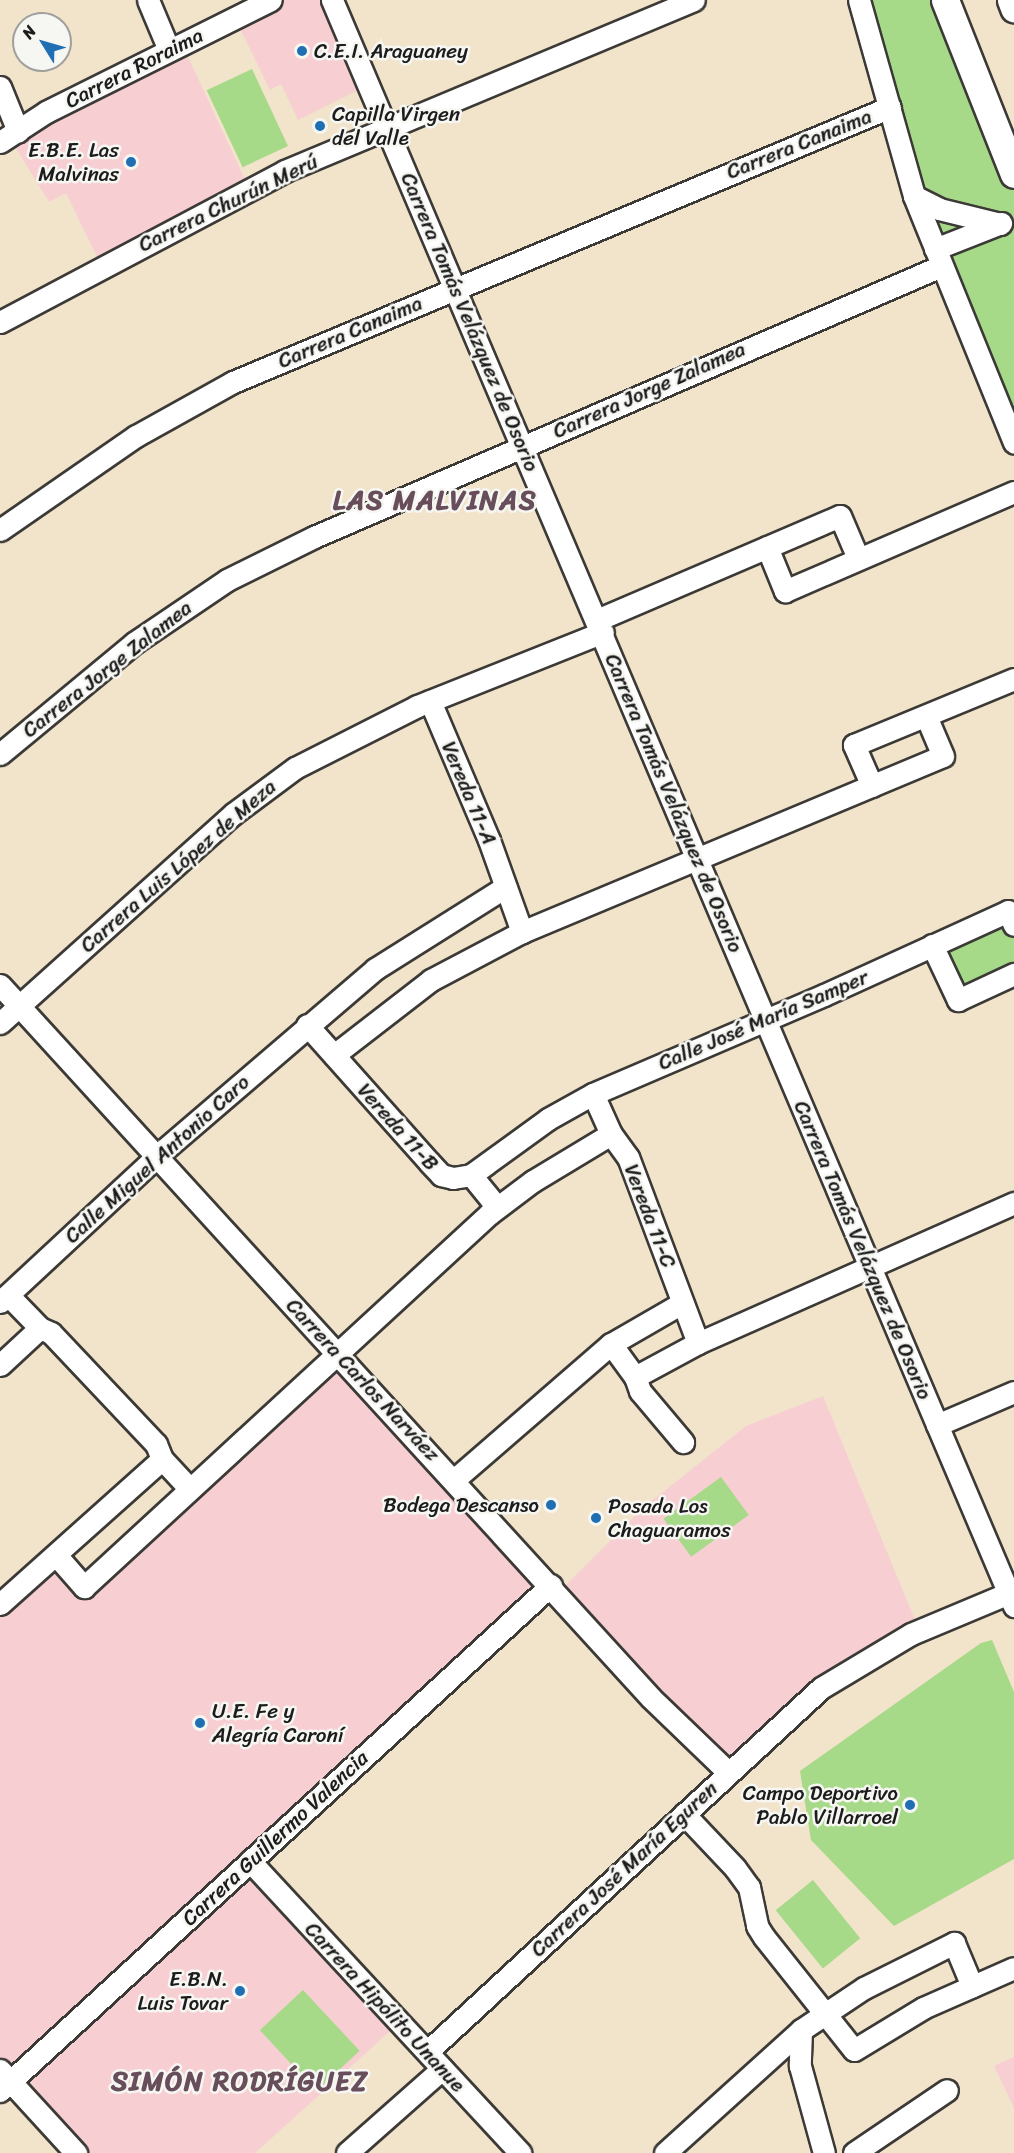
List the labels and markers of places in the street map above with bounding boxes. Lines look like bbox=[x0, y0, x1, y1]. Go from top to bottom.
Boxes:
place label: C.E.I. Araguaney bbox=[314, 38, 468, 64]
marker: C.E.I. Araguaney bbox=[295, 44, 309, 58]
place label: Capilla Virgen del Valle bbox=[332, 101, 460, 151]
marker: Capilla Virgen del Valle bbox=[313, 119, 327, 133]
place label: E.B.E. Las Malvinas bbox=[28, 137, 119, 187]
marker: E.B.E. Las Malvinas bbox=[124, 155, 138, 169]
place label: Bodega Descanso bbox=[381, 1492, 539, 1518]
place label: Posada Los Chaguaramos bbox=[608, 1493, 731, 1543]
marker: Bodega Descanso bbox=[544, 1498, 558, 1512]
marker: Posada Los Chaguaramos bbox=[589, 1511, 603, 1525]
place label: U.E. Fe y Alegría Caroní bbox=[212, 1698, 344, 1748]
marker: U.E. Fe y Alegría Caroní bbox=[193, 1716, 207, 1730]
place label: Campo Deportivo Pablo Villarroel bbox=[743, 1780, 898, 1830]
marker: Campo Deportivo Pablo Villarroel bbox=[903, 1798, 917, 1812]
place label: E.B.N. Luis Tovar bbox=[137, 1966, 228, 2016]
marker: E.B.N. Luis Tovar bbox=[233, 1984, 247, 1998]

